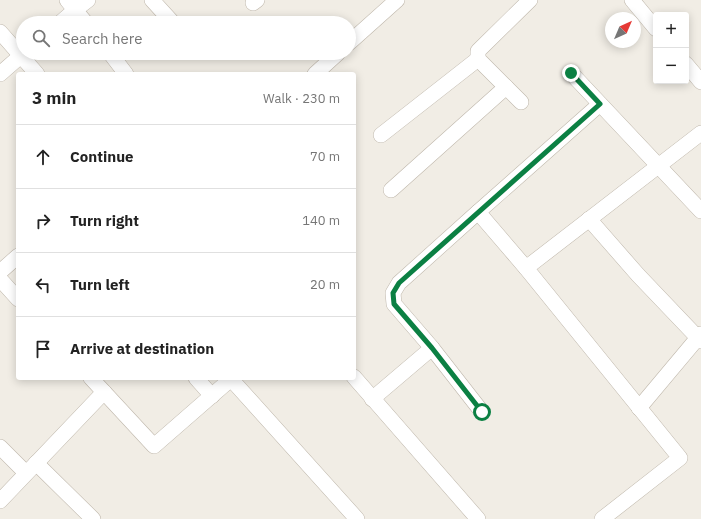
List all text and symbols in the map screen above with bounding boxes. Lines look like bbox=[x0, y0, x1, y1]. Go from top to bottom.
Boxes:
north arrow bbox=[605, 12, 641, 48]
map controls bbox=[653, 12, 689, 84]
button: + bbox=[653, 12, 689, 48]
search box bbox=[16, 16, 356, 60]
icon: search bbox=[30, 27, 52, 49]
text: Search here bbox=[62, 29, 142, 48]
button: − bbox=[653, 48, 689, 84]
route end bbox=[562, 64, 580, 82]
text: 3 min bbox=[32, 87, 76, 109]
text: Walk · 230 m bbox=[263, 90, 340, 107]
icon: ahead bbox=[32, 146, 54, 168]
text: Continue bbox=[70, 147, 134, 166]
text: 70 m bbox=[310, 148, 340, 165]
icon: right bbox=[32, 210, 54, 232]
text: Turn right bbox=[70, 211, 139, 230]
text: 140 m bbox=[302, 212, 340, 229]
icon: left bbox=[32, 274, 54, 296]
text: Turn left bbox=[70, 275, 130, 294]
text: 20 m bbox=[310, 276, 340, 293]
icon: arrive bbox=[32, 338, 54, 360]
text: Arrive at destination bbox=[70, 339, 214, 358]
route start bbox=[473, 403, 491, 421]

